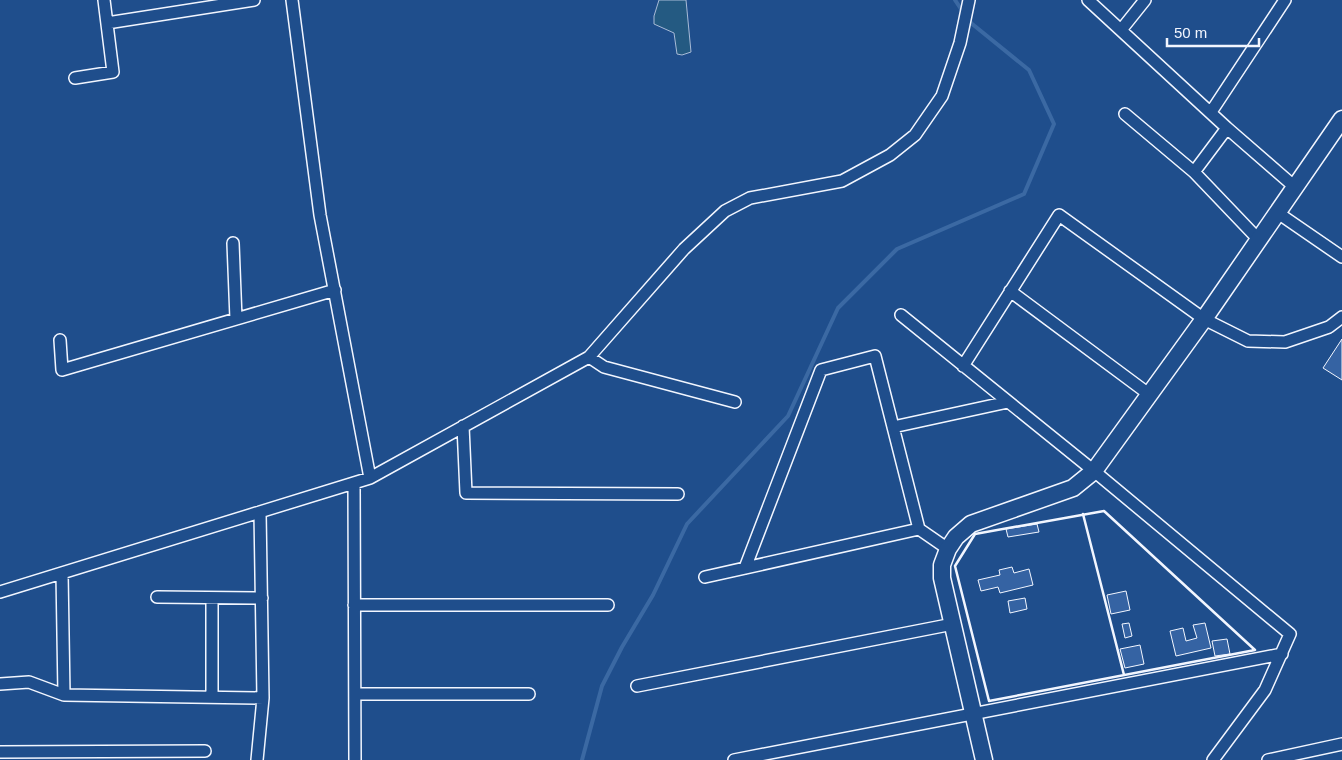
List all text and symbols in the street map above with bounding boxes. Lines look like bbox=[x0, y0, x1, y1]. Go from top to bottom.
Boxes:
scale bar bbox=[1167, 15, 1260, 47]
text: 50 m bbox=[1174, 24, 1207, 41]

